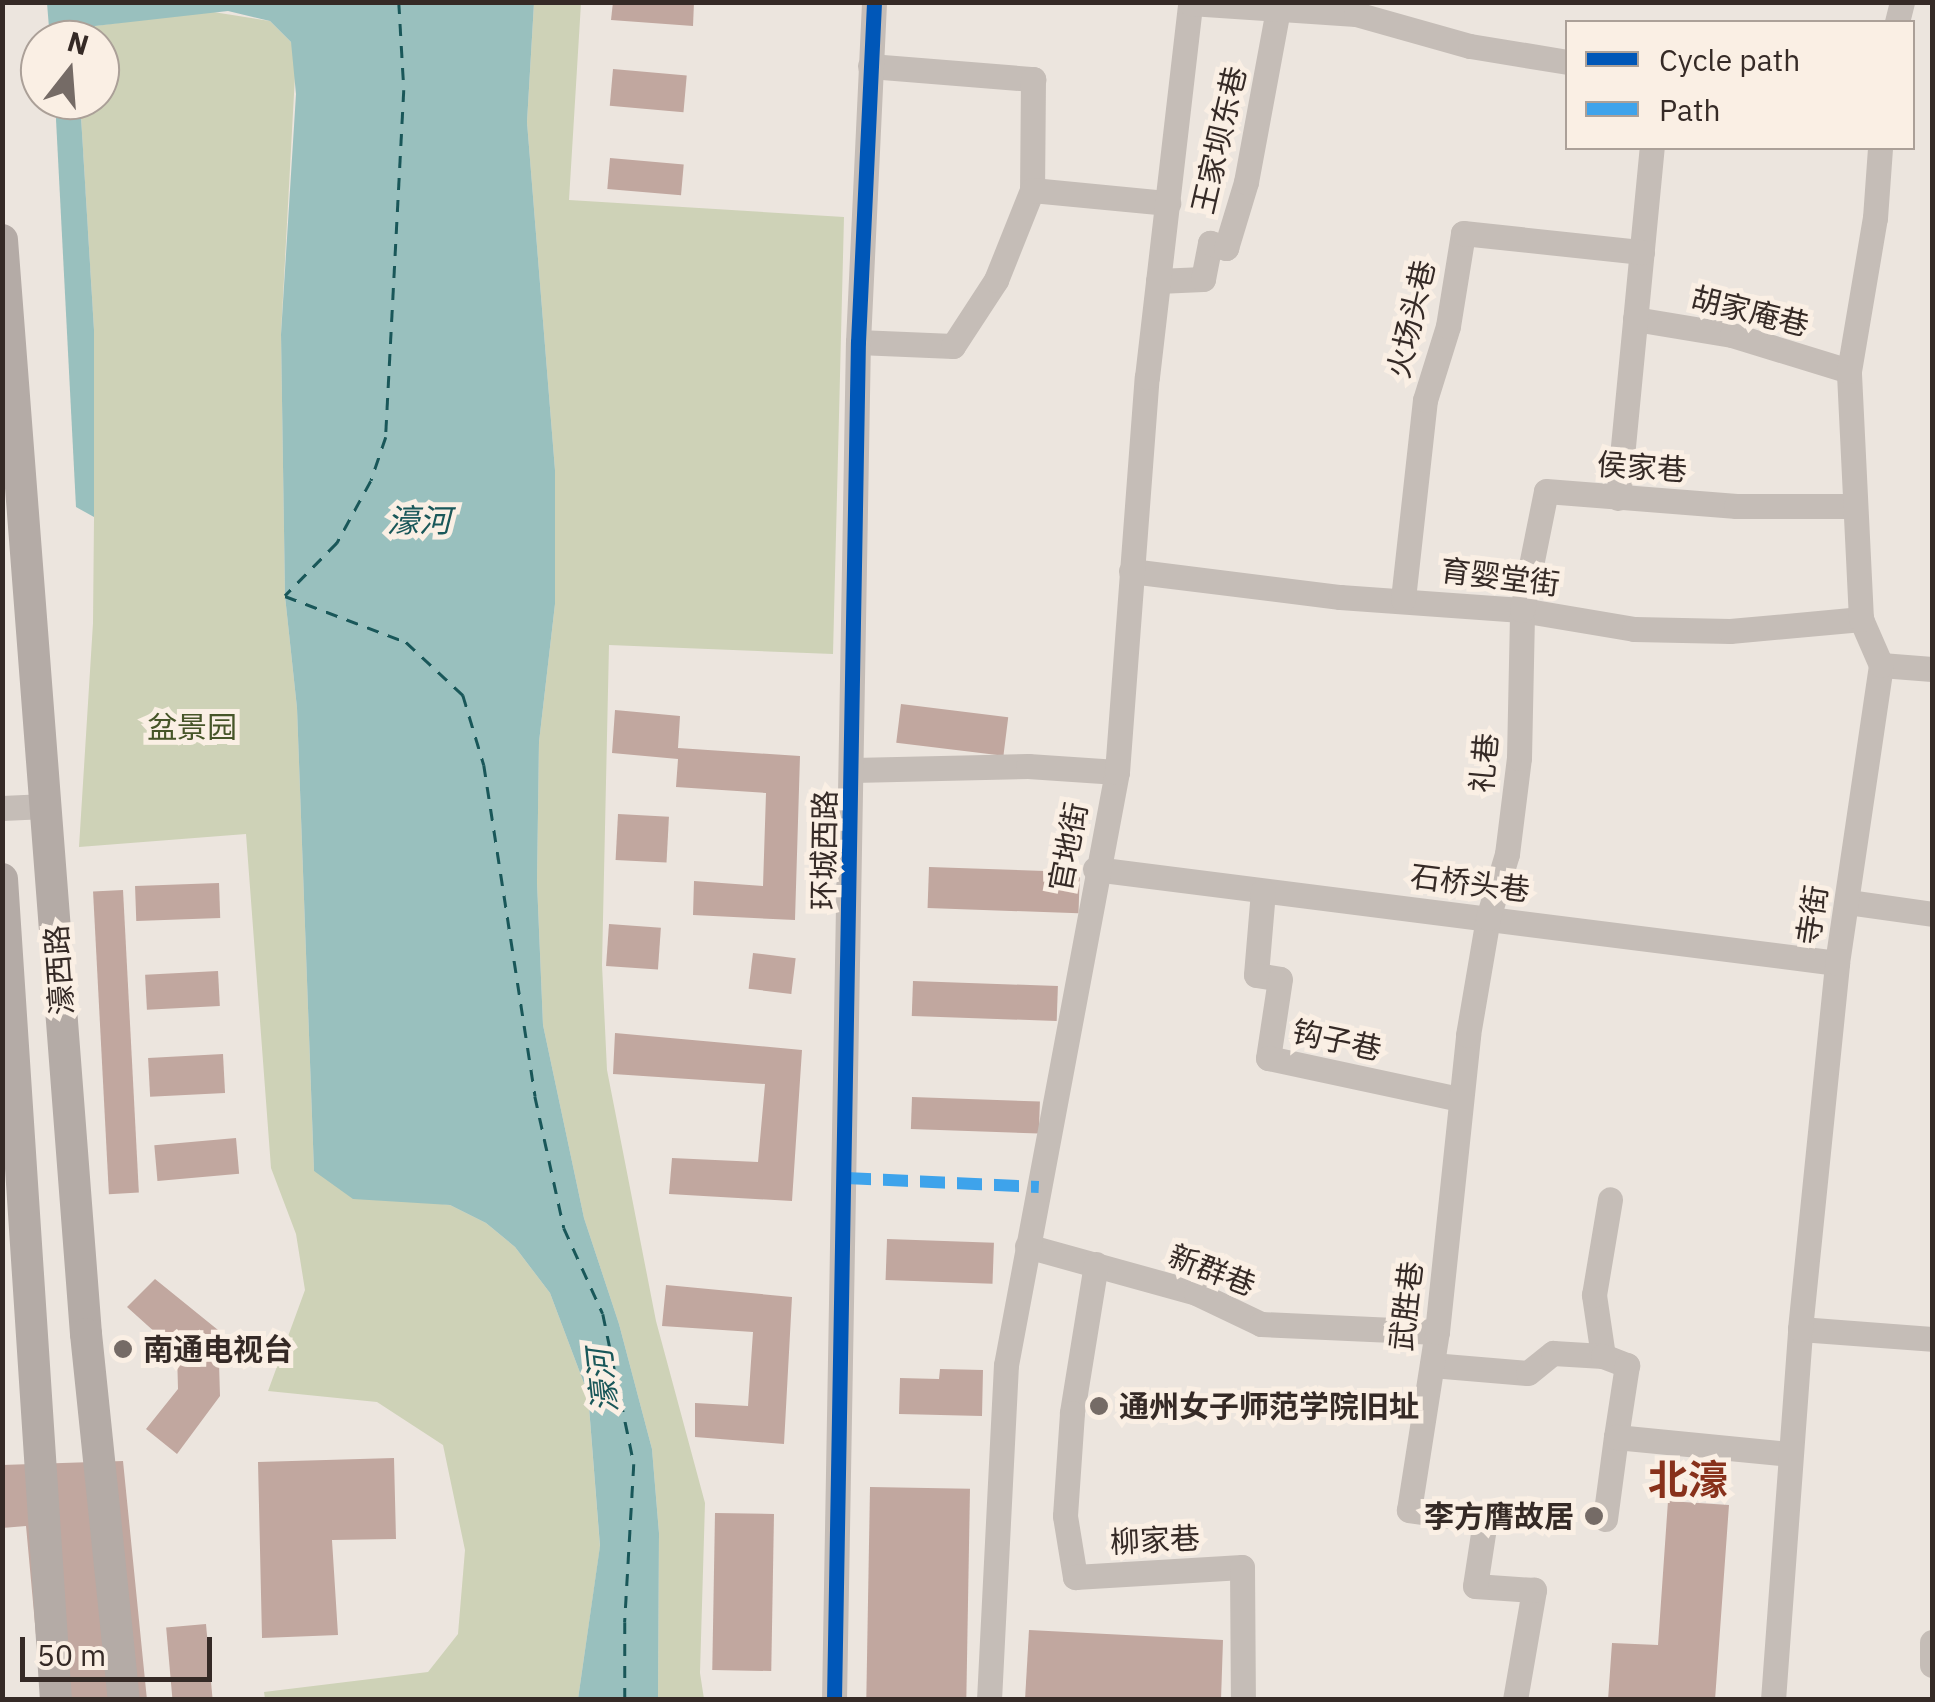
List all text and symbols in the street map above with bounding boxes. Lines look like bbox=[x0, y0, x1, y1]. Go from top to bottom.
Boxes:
north arrow bbox=[20, 20, 120, 120]
legend bbox=[1565, 20, 1915, 150]
text: N bbox=[63, 22, 93, 63]
text: Cycle path bbox=[1659, 40, 1800, 79]
street label: 王家坝东巷 bbox=[1185, 63, 1253, 217]
text: Path bbox=[1659, 90, 1720, 129]
street label: 火场头巷 bbox=[1380, 256, 1442, 382]
street label: 胡家庵巷 bbox=[1687, 279, 1813, 343]
street label: 侯家巷 bbox=[1596, 446, 1688, 488]
water label: 濠河 bbox=[387, 501, 451, 539]
street label: 育婴堂街 bbox=[1438, 552, 1562, 602]
park label: 盆景园 bbox=[147, 709, 237, 745]
street label: 礼巷 bbox=[1463, 732, 1505, 794]
street label: 环城西路 bbox=[805, 790, 843, 910]
street label: 官地街 bbox=[1042, 799, 1094, 895]
street label: 石桥头巷 bbox=[1408, 858, 1532, 908]
street label: 寺街 bbox=[1790, 883, 1834, 947]
street label: 濠西路 bbox=[38, 924, 80, 1016]
street label: 钩子巷 bbox=[1289, 1013, 1385, 1067]
street label: 新群巷 bbox=[1164, 1237, 1260, 1303]
street label: 武胜巷 bbox=[1383, 1259, 1429, 1353]
place label: 南通电视台 bbox=[143, 1331, 293, 1367]
marker: 南通电视台 bbox=[112, 1338, 134, 1360]
water label: 濠河 bbox=[580, 1347, 624, 1415]
place label: 通州女子师范学院旧址 bbox=[1119, 1388, 1419, 1424]
marker: 通州女子师范学院旧址 bbox=[1088, 1395, 1110, 1417]
district label: 北濠 bbox=[1648, 1455, 1728, 1503]
place label: 李方膺故居 bbox=[1424, 1498, 1574, 1534]
marker: 李方膺故居 bbox=[1583, 1505, 1605, 1527]
street label: 柳家巷 bbox=[1109, 1520, 1201, 1560]
scale bar bbox=[25, 1617, 218, 1679]
text: 50 m bbox=[37, 1635, 106, 1674]

